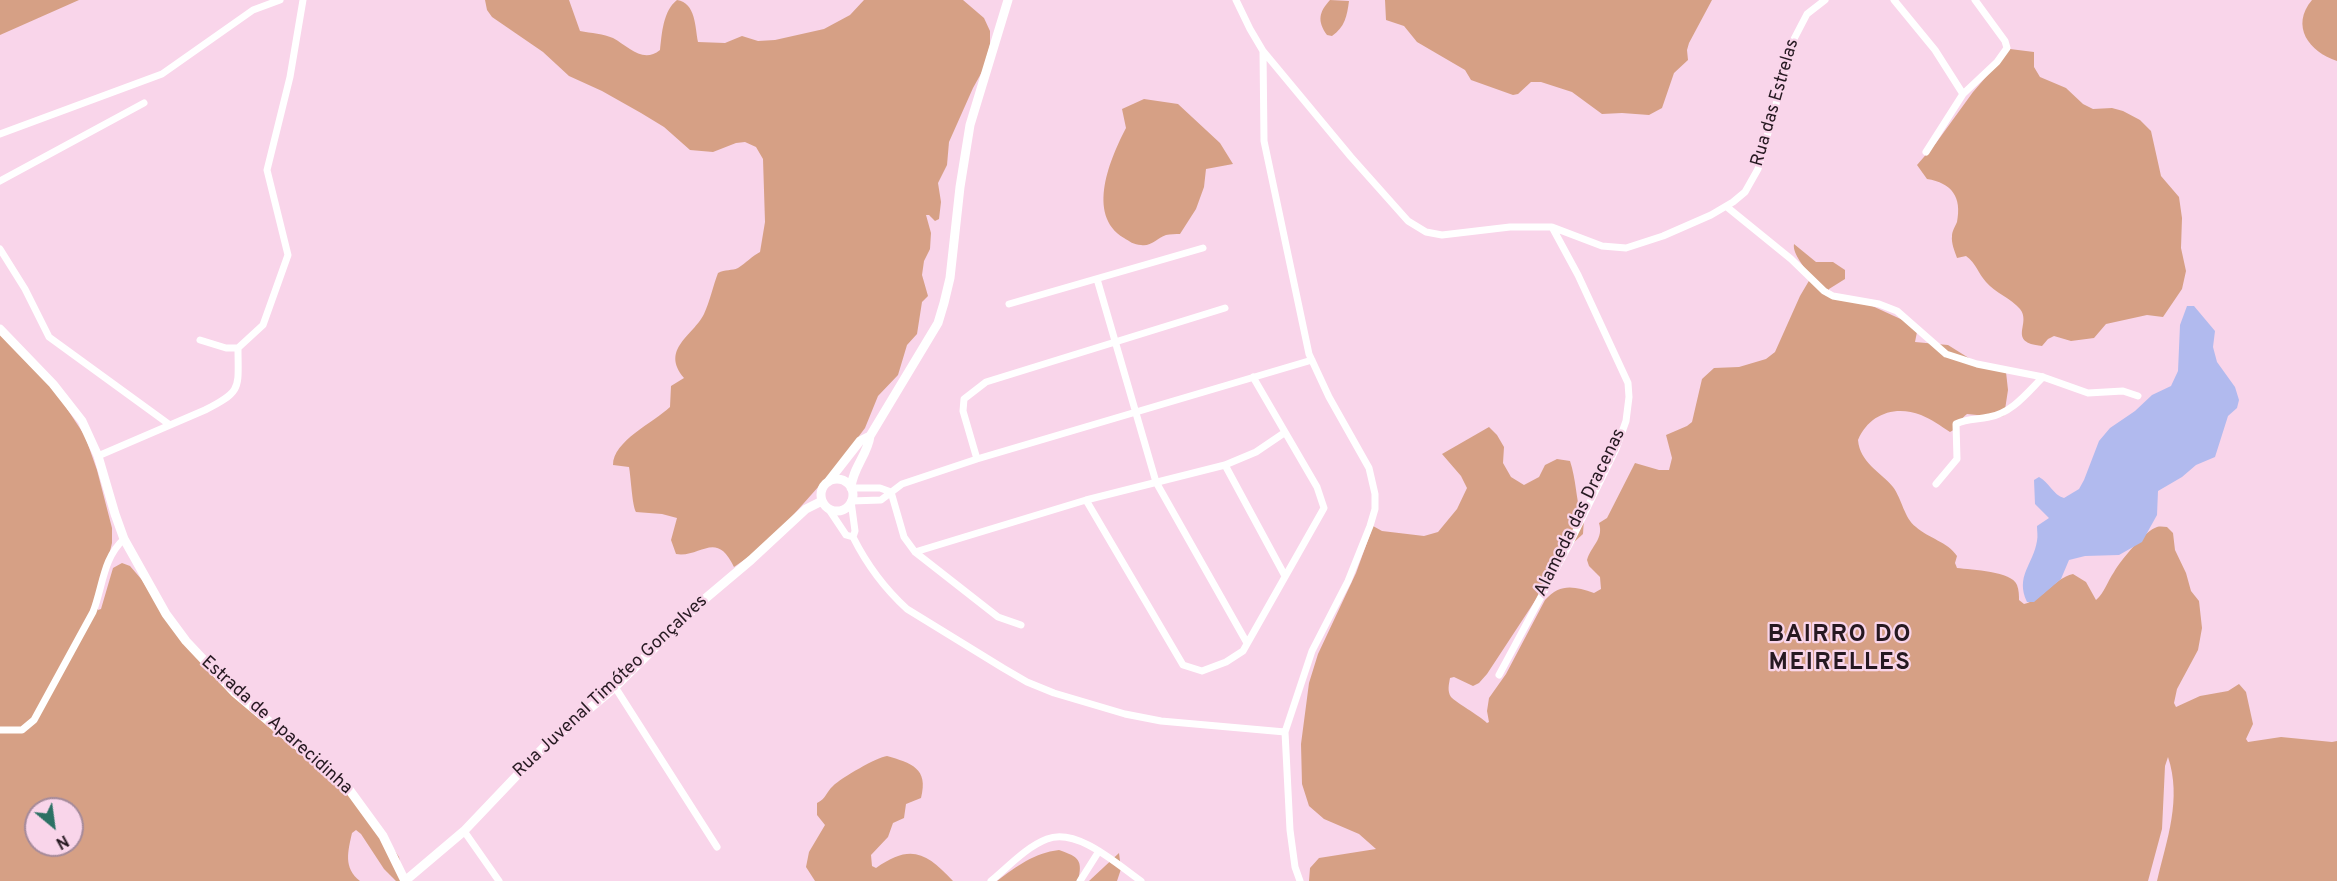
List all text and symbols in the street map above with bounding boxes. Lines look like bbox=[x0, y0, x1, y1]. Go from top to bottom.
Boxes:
street label: Rua das Estrelas bbox=[1747, 37, 1805, 169]
street label: Alameda das Dracenas bbox=[1531, 426, 1631, 600]
street label: Rua Juvenal Timóteo Gonçalves bbox=[509, 591, 713, 783]
district label: BAIRRO DO MEIRELLES bbox=[1768, 622, 1912, 678]
street label: Estrada de Aparecidinha bbox=[196, 652, 356, 800]
north arrow bbox=[24, 797, 84, 857]
text: N bbox=[52, 829, 72, 853]

